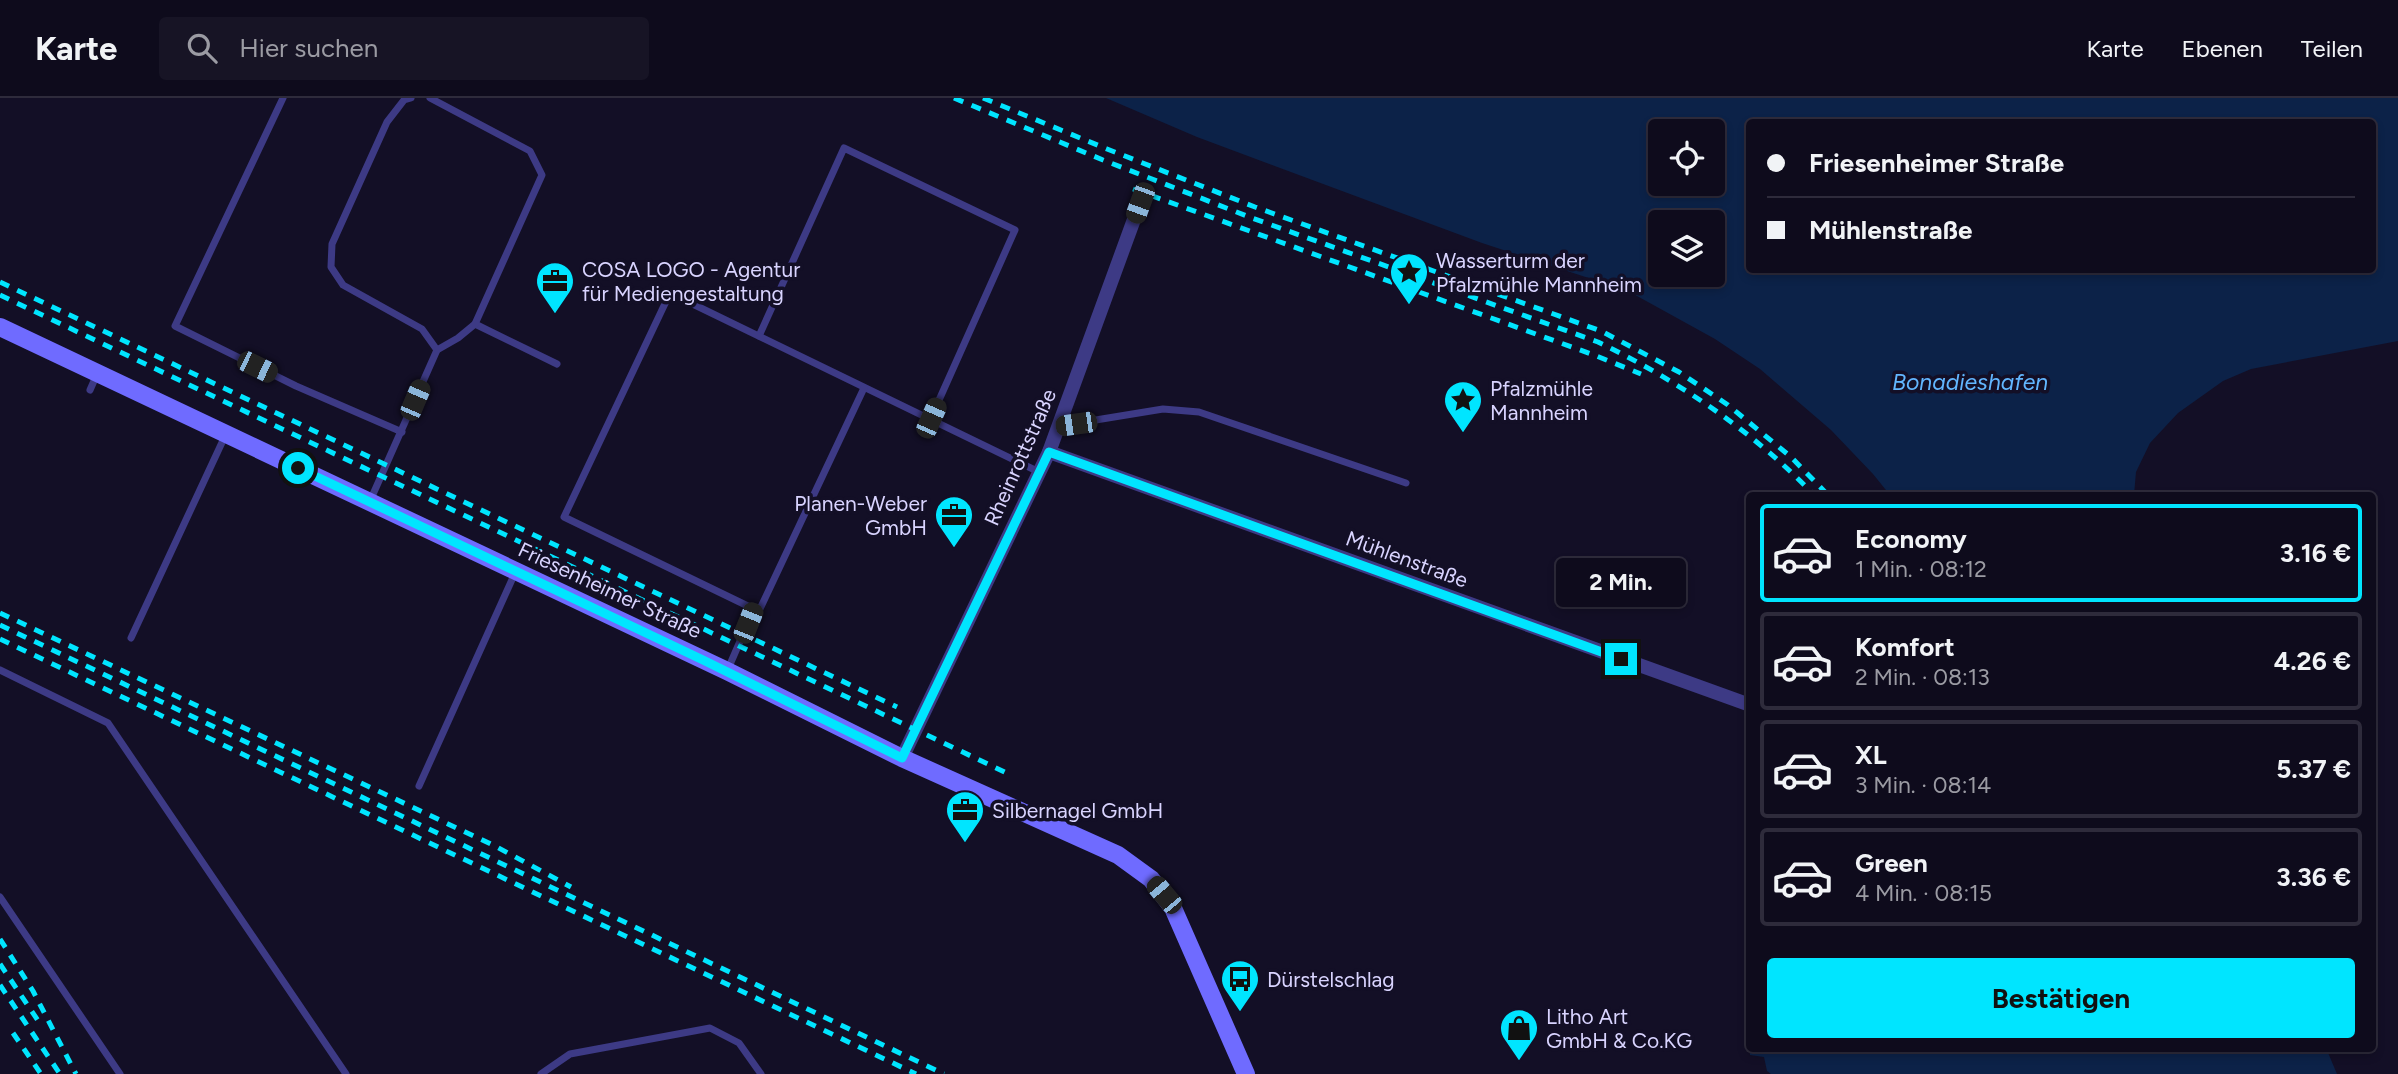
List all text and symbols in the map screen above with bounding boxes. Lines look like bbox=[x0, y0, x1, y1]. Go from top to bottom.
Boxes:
search box bbox=[159, 17, 649, 80]
text: Karte bbox=[35, 29, 117, 68]
icon: search bbox=[183, 29, 221, 67]
text: Hier suchen bbox=[239, 32, 378, 64]
text: Karte bbox=[2087, 34, 2144, 63]
text: Ebenen bbox=[2182, 34, 2263, 63]
text: Teilen bbox=[2301, 34, 2363, 63]
map controls bbox=[1648, 119, 1725, 287]
button: locate bbox=[1648, 119, 1725, 196]
text: Friesenheimer Straße bbox=[1809, 147, 2064, 179]
car bbox=[1123, 180, 1158, 226]
button: layers bbox=[1648, 210, 1725, 287]
text: Mühlenstraße bbox=[1809, 214, 1972, 246]
place label: Wasserturm der Pfalzmühle Mannheim bbox=[1436, 248, 1642, 297]
place icon: Wasserturm der Pfalzmühle Mannheim bbox=[1388, 251, 1430, 306]
place label: COSA LOGO - Agentur für Mediengestaltung bbox=[582, 257, 800, 306]
office icon: COSA LOGO - Agentur für Mediengestaltung bbox=[534, 260, 576, 315]
car bbox=[234, 348, 281, 386]
water label: Bonadieshafen bbox=[1892, 368, 2048, 396]
place label: Pfalzmühle Mannheim bbox=[1490, 376, 1593, 425]
car bbox=[398, 377, 433, 423]
place icon: Pfalzmühle Mannheim bbox=[1442, 379, 1484, 434]
street label: Rheinrottstraße bbox=[979, 385, 1061, 529]
car bbox=[913, 395, 950, 441]
car bbox=[1054, 411, 1099, 437]
route start bbox=[282, 452, 314, 484]
place label: Planen-Weber GmbH bbox=[794, 491, 927, 540]
office icon: Planen-Weber GmbH bbox=[933, 494, 975, 549]
icon: car bbox=[1771, 522, 1834, 585]
text: Economy bbox=[1855, 523, 1967, 555]
street label: Mühlenstraße bbox=[1343, 525, 1471, 593]
street label: Friesenheimer Straße bbox=[514, 537, 706, 643]
text: 3.16 € bbox=[2280, 537, 2351, 569]
text: 1 Min. · 08:12 bbox=[1855, 555, 1987, 583]
callout: 2 Min. bbox=[1556, 558, 1686, 606]
text: 2 Min. bbox=[1589, 568, 1653, 596]
car bbox=[731, 600, 766, 646]
icon: car bbox=[1771, 630, 1834, 693]
text: Komfort bbox=[1855, 631, 1955, 663]
route end bbox=[1605, 643, 1637, 675]
text: 4.26 € bbox=[2274, 645, 2351, 677]
text: 2 Min. · 08:13 bbox=[1855, 663, 1990, 691]
icon: car bbox=[1771, 738, 1834, 801]
text: XL bbox=[1855, 739, 1887, 771]
text: 5.37 € bbox=[2276, 753, 2351, 785]
text: 3 Min. · 08:14 bbox=[1855, 771, 1991, 799]
office icon: Silbernagel GmbH bbox=[944, 789, 986, 844]
place label: Silbernagel GmbH bbox=[992, 798, 1163, 823]
icon: car bbox=[1771, 846, 1834, 909]
text: Green bbox=[1855, 847, 1928, 879]
text: 3.36 € bbox=[2276, 861, 2351, 893]
car bbox=[1143, 872, 1186, 918]
text: 4 Min. · 08:15 bbox=[1855, 879, 1992, 907]
bus stop icon: Dürstelschlag bbox=[1219, 958, 1261, 1013]
button: Bestätigen bbox=[1767, 958, 2355, 1038]
place label: Dürstelschlag bbox=[1267, 967, 1395, 992]
place label: Litho Art GmbH & Co.KG bbox=[1546, 1004, 1692, 1053]
shop icon: Litho Art GmbH & Co.KG bbox=[1498, 1007, 1540, 1062]

